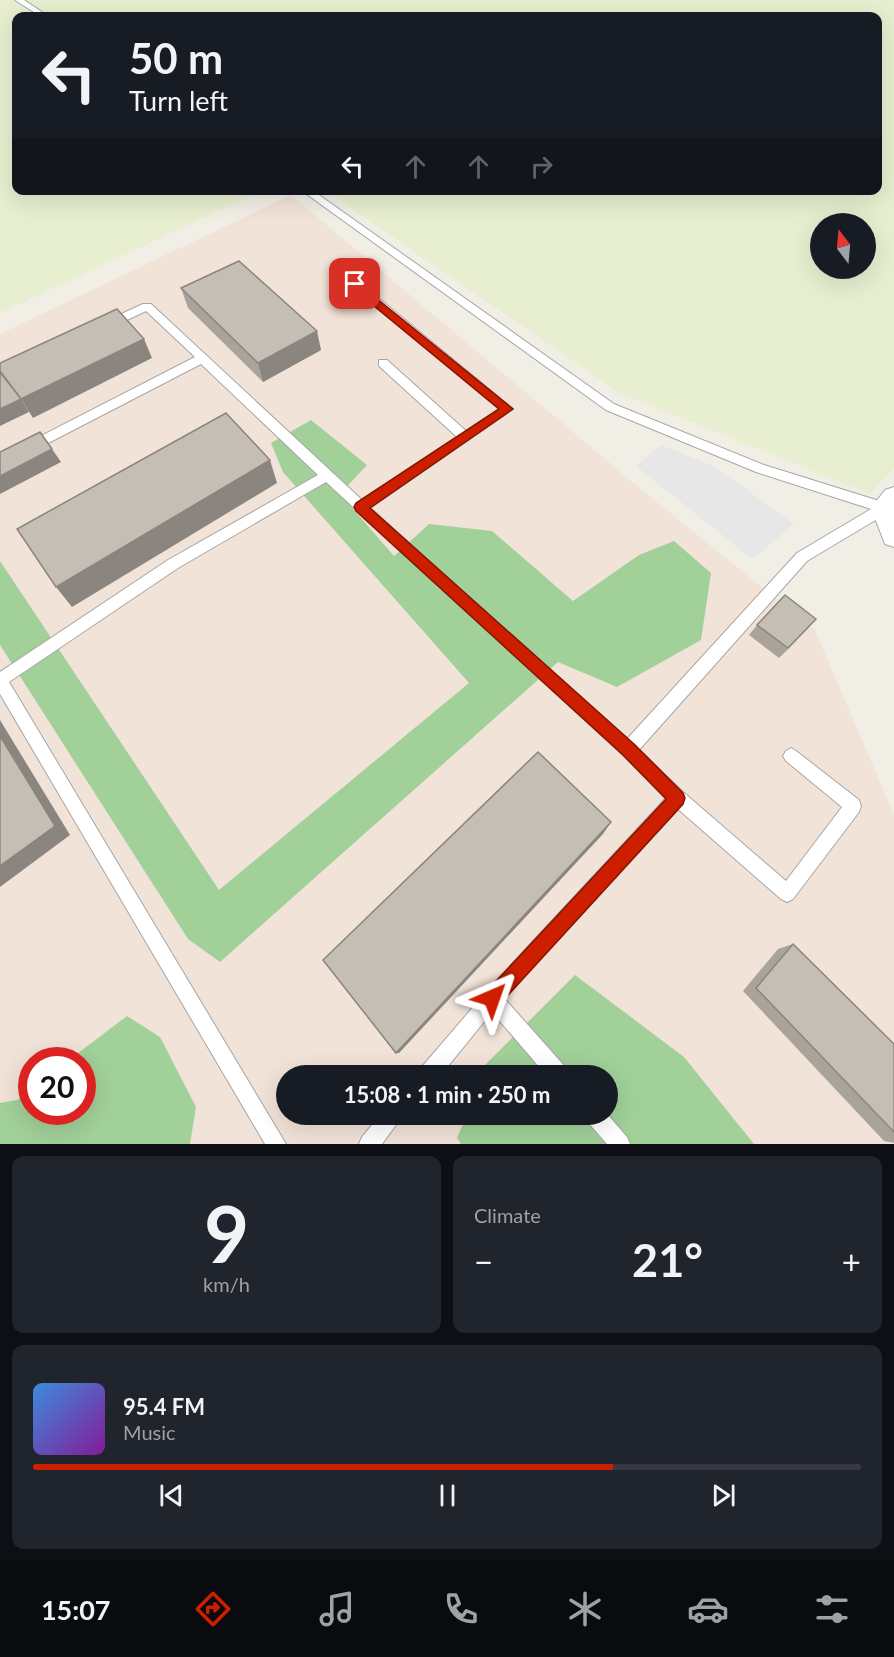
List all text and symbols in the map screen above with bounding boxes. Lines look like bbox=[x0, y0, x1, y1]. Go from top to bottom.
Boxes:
text: 50 m bbox=[129, 33, 223, 83]
icon: left bbox=[30, 36, 108, 114]
text: Turn left bbox=[129, 84, 228, 117]
icon: left bbox=[336, 150, 369, 183]
icon: ahead bbox=[399, 150, 432, 183]
icon: ahead bbox=[462, 150, 495, 183]
icon: right bbox=[525, 150, 558, 183]
north arrow bbox=[810, 213, 876, 279]
map controls bbox=[810, 213, 876, 279]
pin bbox=[329, 258, 380, 309]
icon: arrive bbox=[338, 267, 371, 300]
position arrow bbox=[460, 966, 524, 1030]
speed limit sign: 20 bbox=[18, 1047, 96, 1125]
text: 15:08 · 1 min · 250 m bbox=[344, 1081, 550, 1108]
text: 9 bbox=[204, 1186, 249, 1280]
text: Climate bbox=[474, 1203, 541, 1227]
text: 21° bbox=[632, 1233, 703, 1287]
text: − bbox=[474, 1241, 493, 1281]
text: + bbox=[842, 1241, 861, 1281]
text: km/h bbox=[203, 1272, 250, 1296]
text: 95.4 FM bbox=[123, 1393, 205, 1420]
text: Music bbox=[123, 1420, 176, 1444]
icon: previous bbox=[155, 1479, 188, 1512]
icon: pause bbox=[431, 1479, 464, 1512]
icon: next bbox=[707, 1479, 740, 1512]
icon: directions bbox=[192, 1588, 234, 1630]
icon: music bbox=[316, 1588, 358, 1630]
icon: phone bbox=[440, 1588, 482, 1630]
icon: climate bbox=[564, 1588, 606, 1630]
icon: car bbox=[687, 1588, 729, 1630]
icon: filters bbox=[811, 1588, 853, 1630]
text: 15:07 bbox=[41, 1593, 110, 1626]

